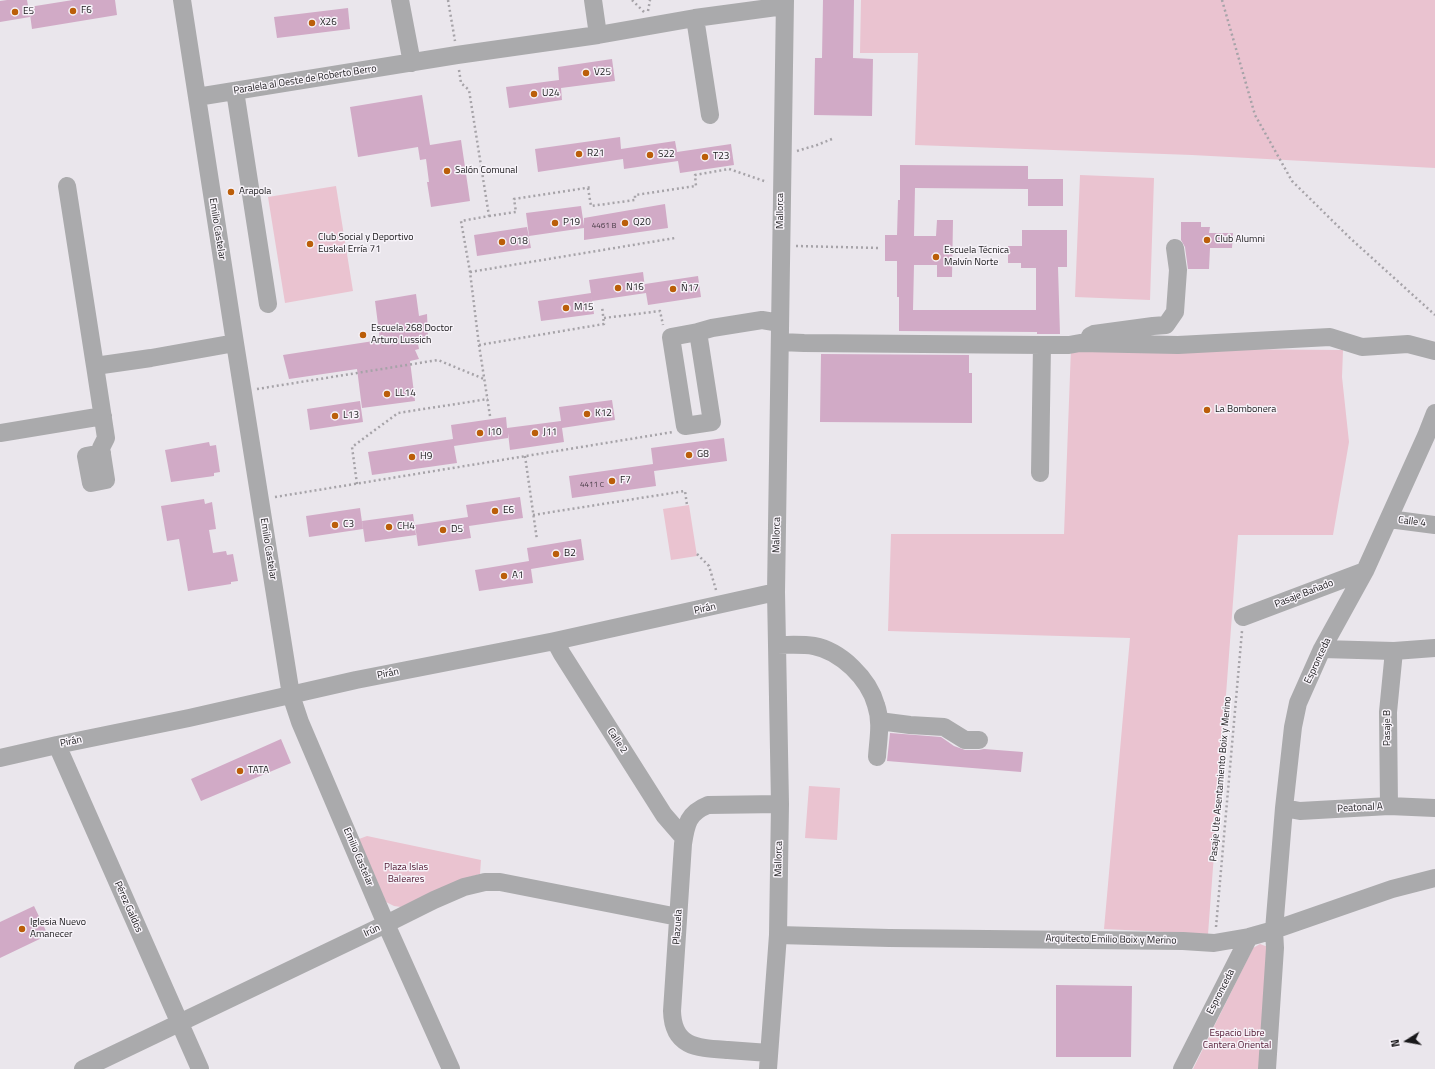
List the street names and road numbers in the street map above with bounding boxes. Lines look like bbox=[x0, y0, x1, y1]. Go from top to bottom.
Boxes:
street label: Paralela al Oeste de Roberto Berro bbox=[233, 63, 377, 97]
street label: Mallorca bbox=[775, 193, 787, 229]
street label: Emilio Castelar bbox=[206, 197, 228, 261]
street label: Calle 4 bbox=[1397, 514, 1427, 530]
street label: Emilio Castelar bbox=[257, 517, 279, 581]
street label: Mallorca bbox=[771, 517, 783, 553]
street label: Pasaje Bañado bbox=[1273, 577, 1335, 611]
street label: Pirán bbox=[693, 601, 717, 617]
street label: Espronceda bbox=[1302, 636, 1334, 686]
street label: Pirán bbox=[376, 666, 400, 682]
street label: Pasaje Ute Asentamiento Boix y Merino bbox=[1208, 696, 1234, 862]
street label: Pasaje B bbox=[1382, 710, 1394, 746]
street label: Calle 2 bbox=[604, 726, 630, 756]
street label: Pirán bbox=[59, 734, 83, 750]
street label: Peatonal A bbox=[1337, 801, 1383, 815]
street label: Emilio Castelar bbox=[340, 826, 376, 888]
street label: Mallorca bbox=[773, 841, 785, 877]
street label: Pérez Galdos bbox=[111, 880, 145, 934]
street label: Plazuela bbox=[671, 909, 685, 945]
street label: Irún bbox=[362, 922, 382, 940]
street label: Arquitecto Emilio Boix y Merino bbox=[1045, 933, 1177, 947]
street label: Espronceda bbox=[1205, 967, 1237, 1017]

